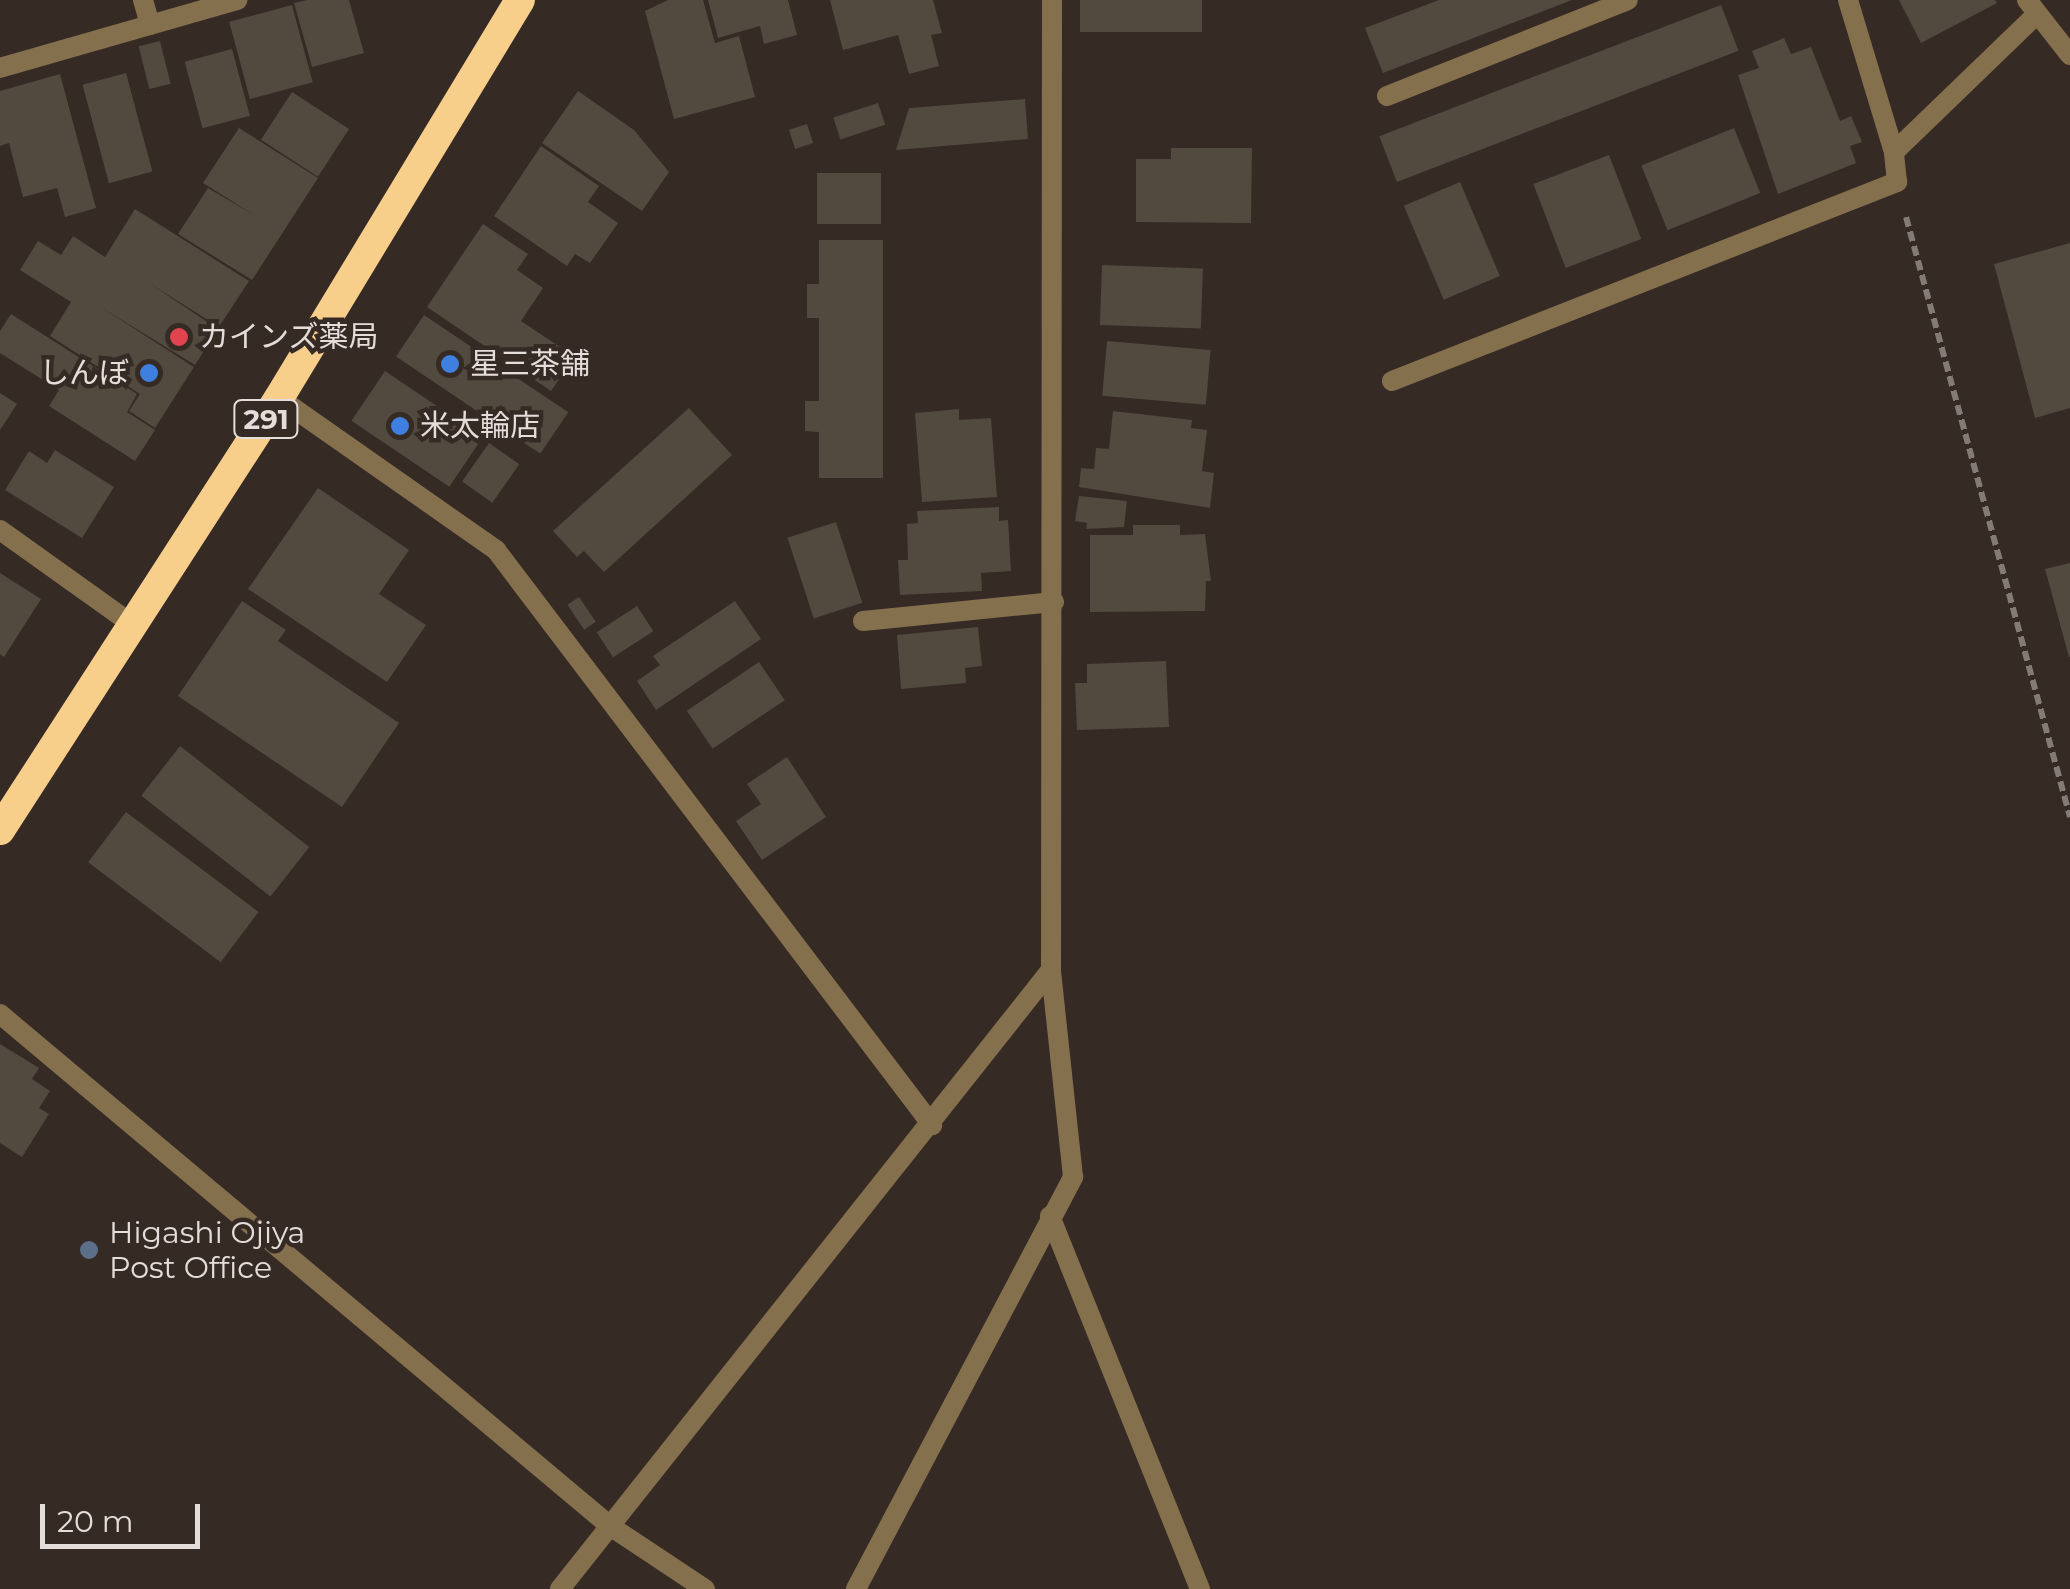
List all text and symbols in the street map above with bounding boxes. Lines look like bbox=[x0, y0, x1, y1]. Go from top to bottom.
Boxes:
place label: カインズ薬局 bbox=[199, 319, 379, 355]
marker: カインズ薬局 bbox=[168, 326, 190, 348]
place label: 星三茶舗 bbox=[470, 346, 590, 382]
marker: 星三茶舗 bbox=[439, 353, 461, 375]
place label: しんぼ bbox=[39, 355, 129, 391]
marker: しんぼ bbox=[138, 362, 160, 384]
road number: 291 bbox=[231, 396, 301, 442]
place label: 米太輪店 bbox=[420, 408, 540, 444]
marker: 米太輪店 bbox=[389, 415, 411, 437]
place label: Higashi Ojiya Post Office bbox=[109, 1215, 305, 1286]
marker: Higashi Ojiya Post Office bbox=[78, 1239, 100, 1261]
scale bar bbox=[45, 1484, 205, 1546]
text: 20 m bbox=[57, 1503, 134, 1540]

